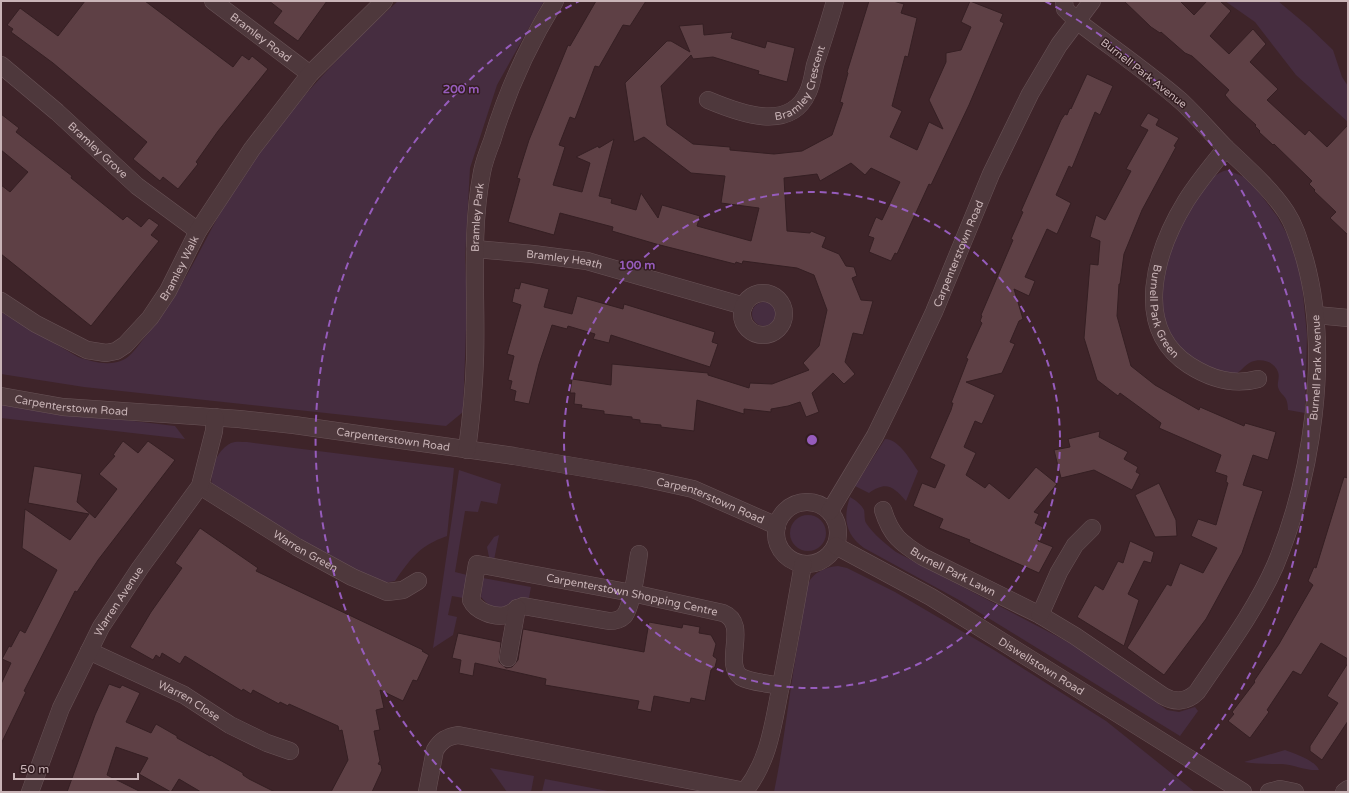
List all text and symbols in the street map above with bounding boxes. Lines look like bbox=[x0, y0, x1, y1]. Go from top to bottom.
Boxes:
street label: Bramley Road bbox=[227, 10, 294, 65]
street label: Burnell Park Avenue bbox=[1098, 36, 1189, 111]
street label: Bramley Crescent bbox=[774, 44, 828, 123]
text: 200 m bbox=[443, 82, 479, 96]
street label: Bramley Grove bbox=[65, 119, 130, 181]
street label: Bramley Park bbox=[469, 182, 487, 252]
street label: Carpenterstown Road bbox=[931, 198, 986, 309]
street label: Bramley Walk bbox=[157, 234, 202, 303]
street label: Bramley Heath bbox=[526, 247, 604, 272]
text: 100 m bbox=[619, 258, 655, 272]
street label: Burnell Park Green bbox=[1147, 263, 1182, 361]
street label: Burnell Park Avenue bbox=[1307, 314, 1324, 421]
street label: Carpenterstown Road bbox=[13, 393, 129, 418]
street label: Carpenterstown Road bbox=[336, 425, 451, 454]
centre of rings bbox=[805, 433, 819, 447]
street label: Carpenterstown Road bbox=[655, 475, 766, 527]
street label: Warren Green bbox=[271, 528, 340, 575]
street label: Burnell Park Lawn bbox=[908, 545, 998, 599]
street label: Warren Avenue bbox=[92, 564, 146, 638]
street label: Carpenterstown Shopping Centre bbox=[545, 571, 719, 619]
street label: Diswellstown Road bbox=[996, 635, 1086, 698]
street label: Warren Close bbox=[156, 678, 223, 724]
scale bar bbox=[14, 755, 138, 781]
text: 50 m bbox=[20, 762, 49, 776]

